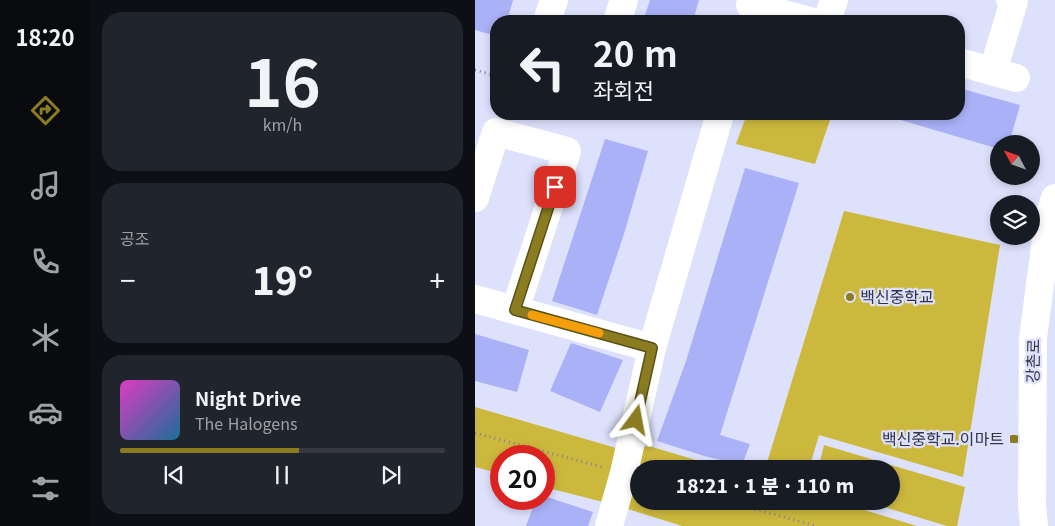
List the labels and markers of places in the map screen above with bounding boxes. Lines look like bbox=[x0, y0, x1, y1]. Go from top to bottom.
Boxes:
pin bbox=[534, 166, 576, 208]
place label: 백신중학교 bbox=[860, 284, 934, 308]
marker: 백신중학교 bbox=[844, 291, 856, 303]
place label: 백신중학교.이마트 bbox=[882, 426, 1004, 450]
marker: 백신중학교.이마트 bbox=[1008, 433, 1020, 445]

